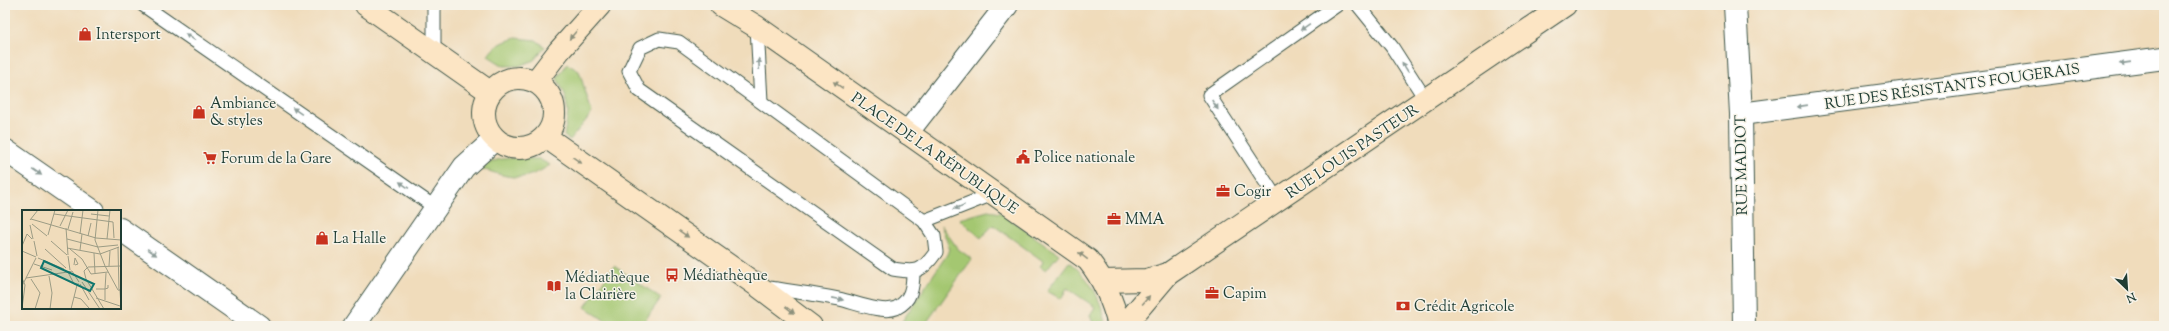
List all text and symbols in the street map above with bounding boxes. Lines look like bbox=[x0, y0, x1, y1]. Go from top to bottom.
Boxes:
one-way arrow bbox=[1299, 23, 1310, 31]
place label: Intersport bbox=[96, 25, 161, 46]
shop icon: Intersport bbox=[77, 26, 93, 42]
one-way arrow bbox=[569, 30, 578, 40]
one-way arrow bbox=[185, 33, 195, 41]
one-way arrow bbox=[756, 58, 763, 70]
street label: RUE DES RÉSISTANTS FOUGERAIS bbox=[1823, 58, 2081, 116]
one-way arrow bbox=[2119, 60, 2131, 66]
one-way arrow bbox=[1401, 62, 1409, 72]
one-way arrow bbox=[833, 81, 844, 89]
street label: PLACE DE LA RÉPUBLIQUE bbox=[846, 88, 1023, 220]
place label: Ambiance & styles bbox=[210, 94, 276, 132]
one-way arrow bbox=[1212, 100, 1219, 111]
street label: RUE LOUIS PASTEUR bbox=[1282, 100, 1424, 205]
one-way arrow bbox=[1796, 103, 1808, 109]
shop icon: Ambiance & styles bbox=[191, 104, 207, 120]
one-way arrow bbox=[292, 107, 302, 115]
street label: RUE MADIOT bbox=[1731, 114, 1754, 215]
place label: Police nationale bbox=[1034, 148, 1135, 169]
place label: Forum de la Gare bbox=[221, 149, 332, 170]
public building icon: Police nationale bbox=[1015, 149, 1031, 165]
supermarket icon: Forum de la Gare bbox=[202, 150, 218, 166]
one-way arrow bbox=[572, 156, 582, 164]
one-way arrow bbox=[32, 168, 42, 176]
one-way arrow bbox=[399, 181, 409, 189]
place label: Cogir bbox=[1234, 182, 1271, 203]
office icon: Cogir bbox=[1215, 183, 1231, 199]
one-way arrow bbox=[952, 205, 964, 211]
inset map bbox=[22, 210, 121, 309]
place label: MMA bbox=[1125, 210, 1165, 231]
office icon: MMA bbox=[1106, 211, 1122, 227]
place label: La Halle bbox=[333, 229, 386, 250]
shop icon: La Halle bbox=[314, 230, 330, 246]
one-way arrow bbox=[678, 230, 689, 238]
one-way arrow bbox=[147, 248, 157, 256]
one-way arrow bbox=[1077, 251, 1088, 260]
place label: Médiathèque bbox=[683, 266, 768, 287]
bus stop icon: Médiathèque bbox=[664, 267, 680, 283]
place label: Médiathèque la Clairière bbox=[565, 268, 650, 306]
north arrow bbox=[2107, 269, 2147, 309]
library icon: Médiathèque la Clairière bbox=[546, 278, 562, 294]
place label: Capim bbox=[1223, 284, 1267, 305]
office icon: Capim bbox=[1204, 285, 1220, 301]
text: N bbox=[2123, 288, 2139, 306]
one-way arrow bbox=[1142, 295, 1151, 305]
one-way arrow bbox=[831, 296, 844, 302]
place label: Crédit Agricole bbox=[1414, 297, 1514, 318]
bank icon: Crédit Agricole bbox=[1395, 298, 1411, 314]
one-way arrow bbox=[784, 306, 795, 314]

